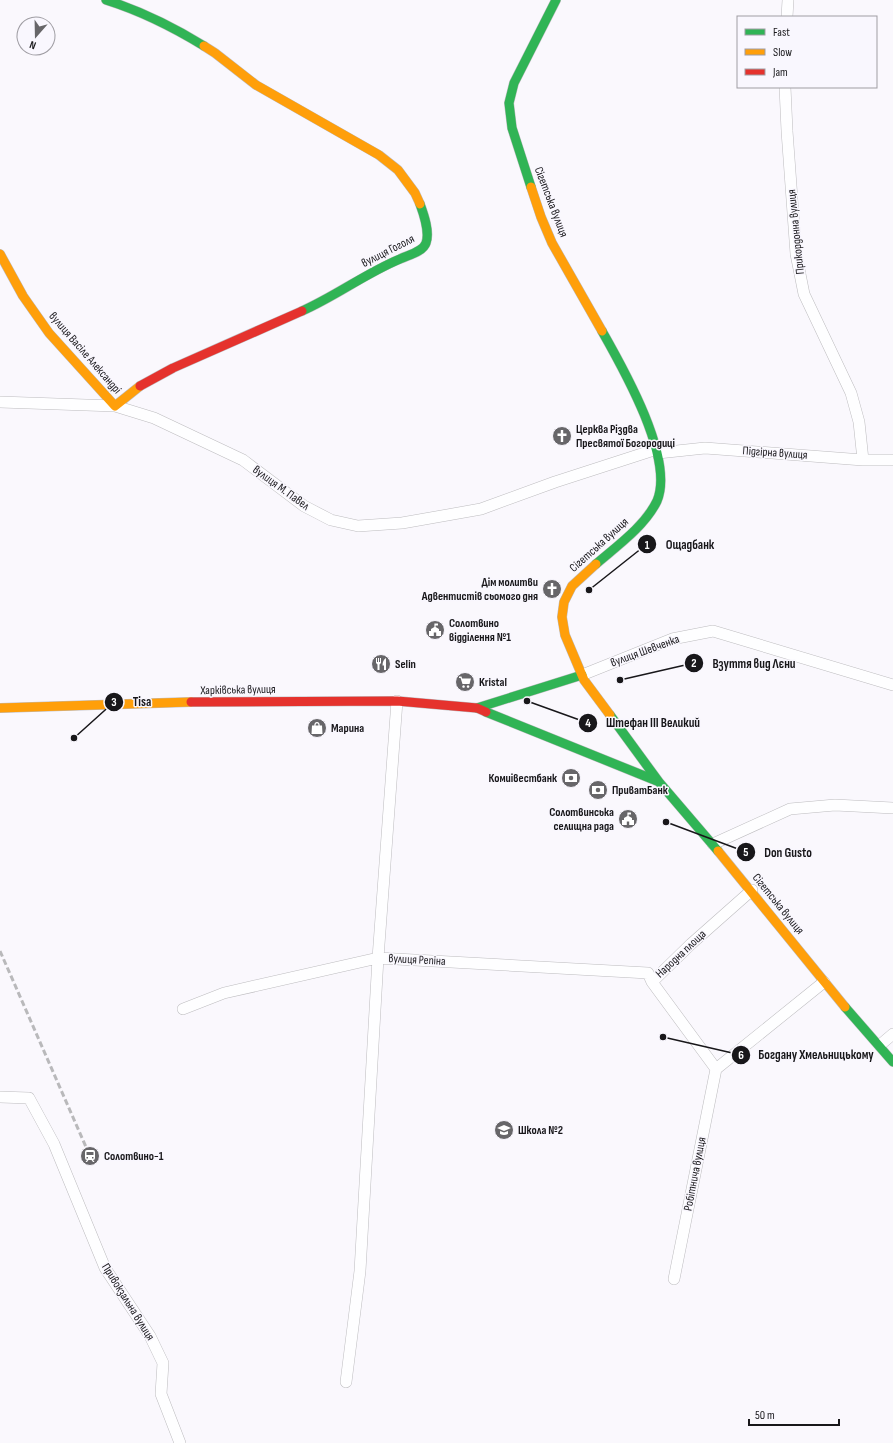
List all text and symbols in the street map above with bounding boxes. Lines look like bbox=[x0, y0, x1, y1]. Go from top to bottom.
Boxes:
north arrow bbox=[16, 16, 56, 56]
legend bbox=[737, 16, 877, 88]
text: Fast bbox=[773, 25, 790, 40]
text: N bbox=[28, 38, 38, 52]
text: Slow bbox=[773, 45, 792, 60]
text: Jam bbox=[772, 65, 788, 80]
street label: Сігетська вулиця bbox=[531, 165, 571, 240]
street label: Прикордонна вулиця bbox=[784, 188, 808, 275]
street label: вулиця Гоголя bbox=[359, 231, 417, 271]
street label: вулиця Васіле Александрі bbox=[45, 309, 125, 397]
place label: Церква Різдва Пресвятої Богородиці bbox=[576, 422, 675, 451]
church icon: Церква Різдва Пресвятої Богородиці bbox=[551, 425, 573, 447]
street label: Підгірна вулиця bbox=[742, 443, 808, 463]
street label: вулиця М. Павел bbox=[250, 462, 313, 514]
street label: Сігетська вулиця bbox=[566, 514, 632, 575]
callout: Ощадбанк bbox=[637, 532, 722, 557]
text: Ощадбанк bbox=[666, 537, 715, 553]
text: 1 bbox=[645, 538, 650, 553]
place label: Дім молитви Адвентистів сьомого дня bbox=[421, 575, 538, 604]
church icon: Дім молитви Адвентистів сьомого дня bbox=[541, 578, 563, 600]
place label: Солотвино відділення №1 bbox=[449, 616, 511, 645]
public building icon: Солотвино відділення №1 bbox=[424, 619, 446, 641]
street label: вулиця Шевченка bbox=[609, 631, 682, 670]
callout: Взуття вид Лєни bbox=[684, 650, 803, 675]
restaurant icon: Selin bbox=[370, 653, 392, 675]
text: 2 bbox=[691, 656, 697, 671]
text: Взуття вид Лєни bbox=[712, 656, 796, 672]
place label: Selin bbox=[395, 657, 416, 672]
supermarket icon: Kristal bbox=[454, 671, 476, 693]
place label: Kristal bbox=[479, 675, 507, 690]
street label: Харківська вулиця bbox=[199, 682, 276, 698]
callout: Tisa bbox=[104, 689, 159, 714]
text: Tisa bbox=[133, 694, 151, 710]
text: 3 bbox=[111, 695, 117, 710]
callout: Штефан III Великий bbox=[578, 710, 708, 735]
text: Штефан III Великий bbox=[606, 715, 700, 731]
text: 4 bbox=[585, 716, 591, 731]
shop icon: Марина bbox=[306, 717, 328, 739]
place label: Марина bbox=[331, 721, 364, 736]
bank icon: Комиівестбанк bbox=[560, 767, 582, 789]
place label: Комиівестбанк bbox=[488, 771, 558, 786]
bank icon: ПриватБанк bbox=[587, 779, 609, 801]
place label: ПриватБанк bbox=[612, 783, 669, 798]
place label: Солотвинська селищна рада bbox=[549, 805, 614, 834]
public building icon: Солотвинська селищна рада bbox=[617, 808, 639, 830]
callout: Don Gusto bbox=[736, 839, 820, 864]
text: 5 bbox=[743, 845, 749, 860]
text: Don Gusto bbox=[764, 845, 812, 861]
street label: Сігетська вулиця bbox=[749, 870, 807, 938]
street label: Народна площа bbox=[653, 926, 710, 981]
street label: вулиця Репіна bbox=[388, 951, 446, 969]
callout: Богдану Хмельницькому bbox=[731, 1042, 882, 1067]
text: Богдану Хмельницькому bbox=[758, 1047, 874, 1063]
text: 6 bbox=[738, 1048, 744, 1063]
school or university icon: Школа №2 bbox=[493, 1119, 515, 1141]
place label: Школа №2 bbox=[518, 1123, 563, 1138]
street label: Робітнича вулиця bbox=[680, 1136, 710, 1212]
station icon: Солотвино-1 bbox=[79, 1145, 101, 1167]
place label: Солотвино-1 bbox=[104, 1149, 164, 1164]
street label: Привокзальна вулиця bbox=[98, 1261, 158, 1344]
scale bar bbox=[749, 1401, 839, 1427]
text: 50 m bbox=[755, 1408, 775, 1423]

